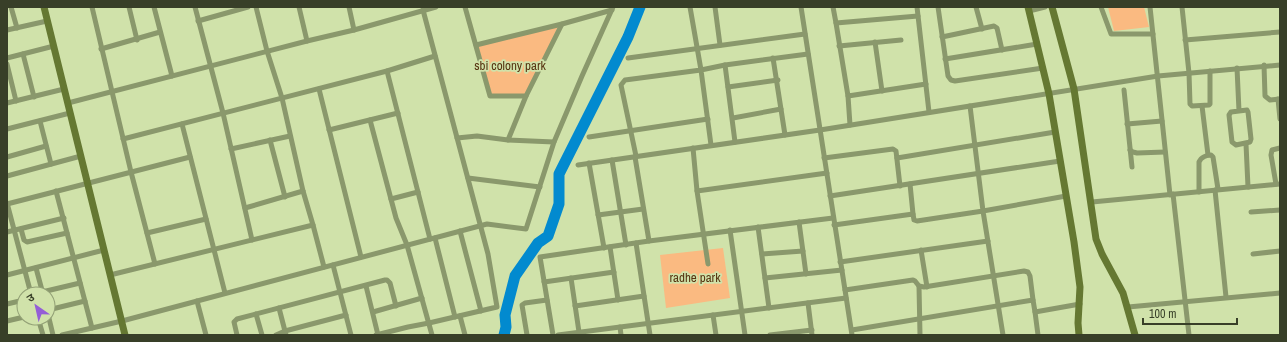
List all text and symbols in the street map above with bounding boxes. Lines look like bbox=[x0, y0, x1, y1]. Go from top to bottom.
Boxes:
park label: sbi colony park bbox=[474, 57, 547, 74]
park label: radhe park bbox=[670, 269, 721, 286]
north arrow bbox=[16, 286, 56, 326]
text: उ bbox=[24, 290, 37, 305]
scale bar bbox=[1143, 300, 1237, 326]
text: 100 m bbox=[1149, 306, 1176, 322]

